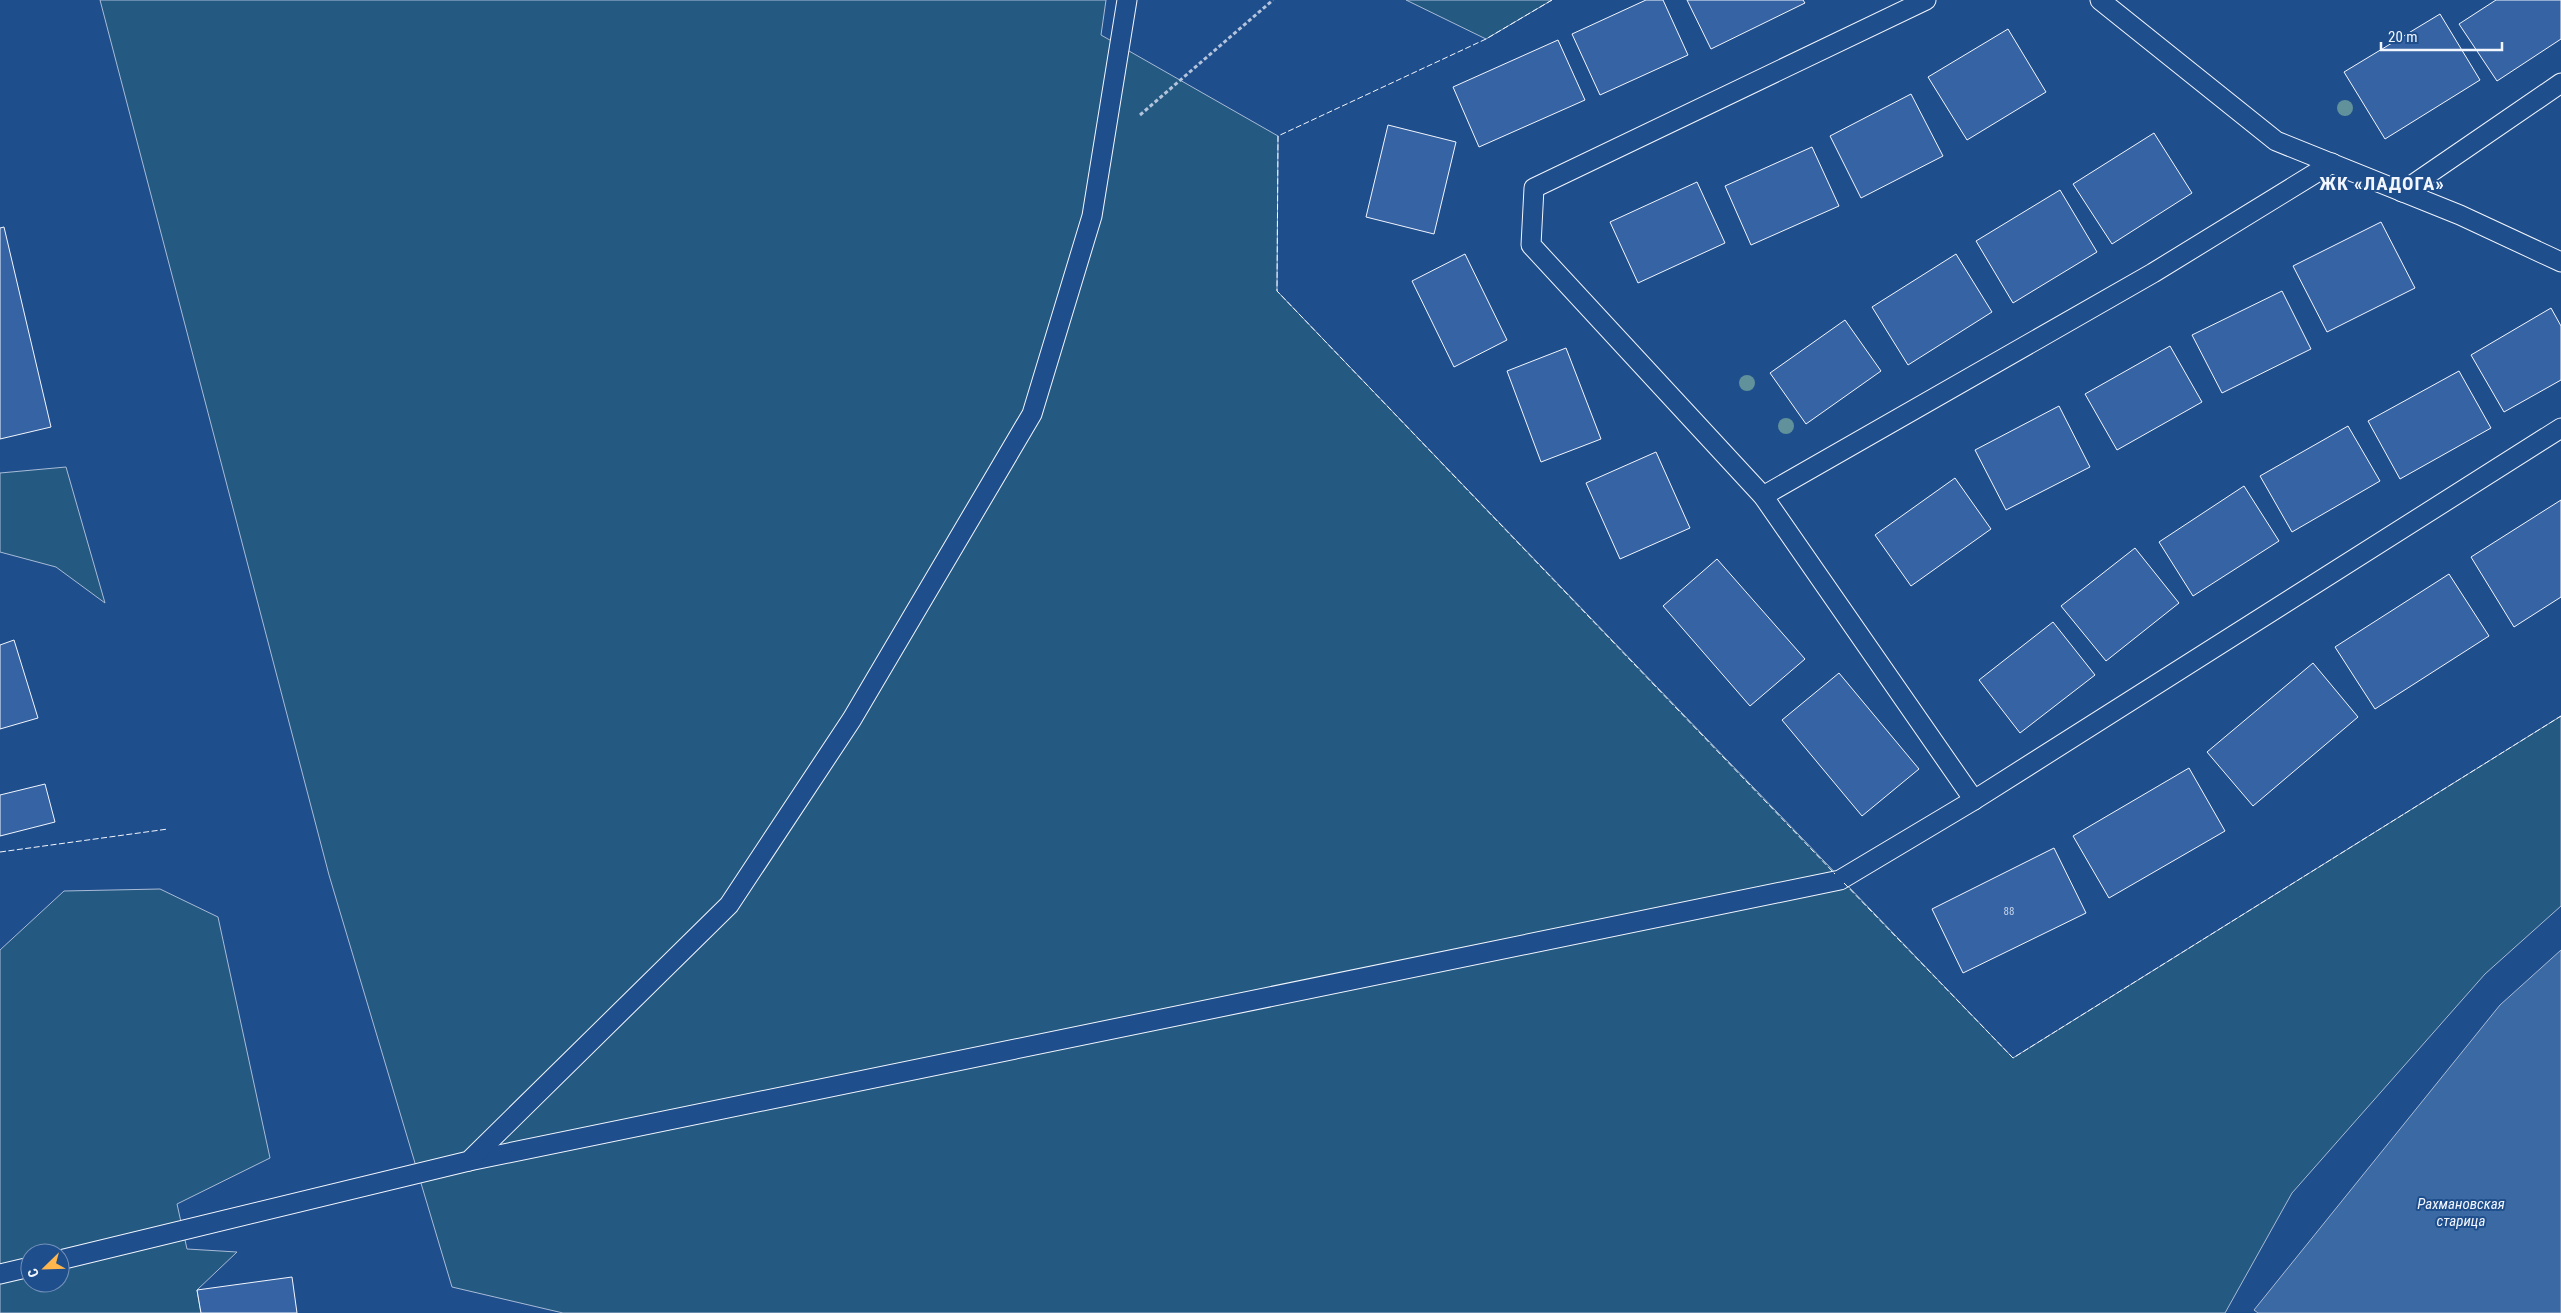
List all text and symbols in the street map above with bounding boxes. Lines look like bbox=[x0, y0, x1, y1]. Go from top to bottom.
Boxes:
scale bar bbox=[2381, 20, 2502, 52]
text: 20 m bbox=[2388, 28, 2418, 46]
district label: ЖК «ЛАДОГА» bbox=[2319, 172, 2445, 195]
house number: 88 bbox=[2004, 905, 2014, 918]
water label: Рахмановская старица bbox=[2417, 1195, 2505, 1230]
north arrow bbox=[20, 1243, 70, 1293]
text: С bbox=[24, 1266, 42, 1280]

